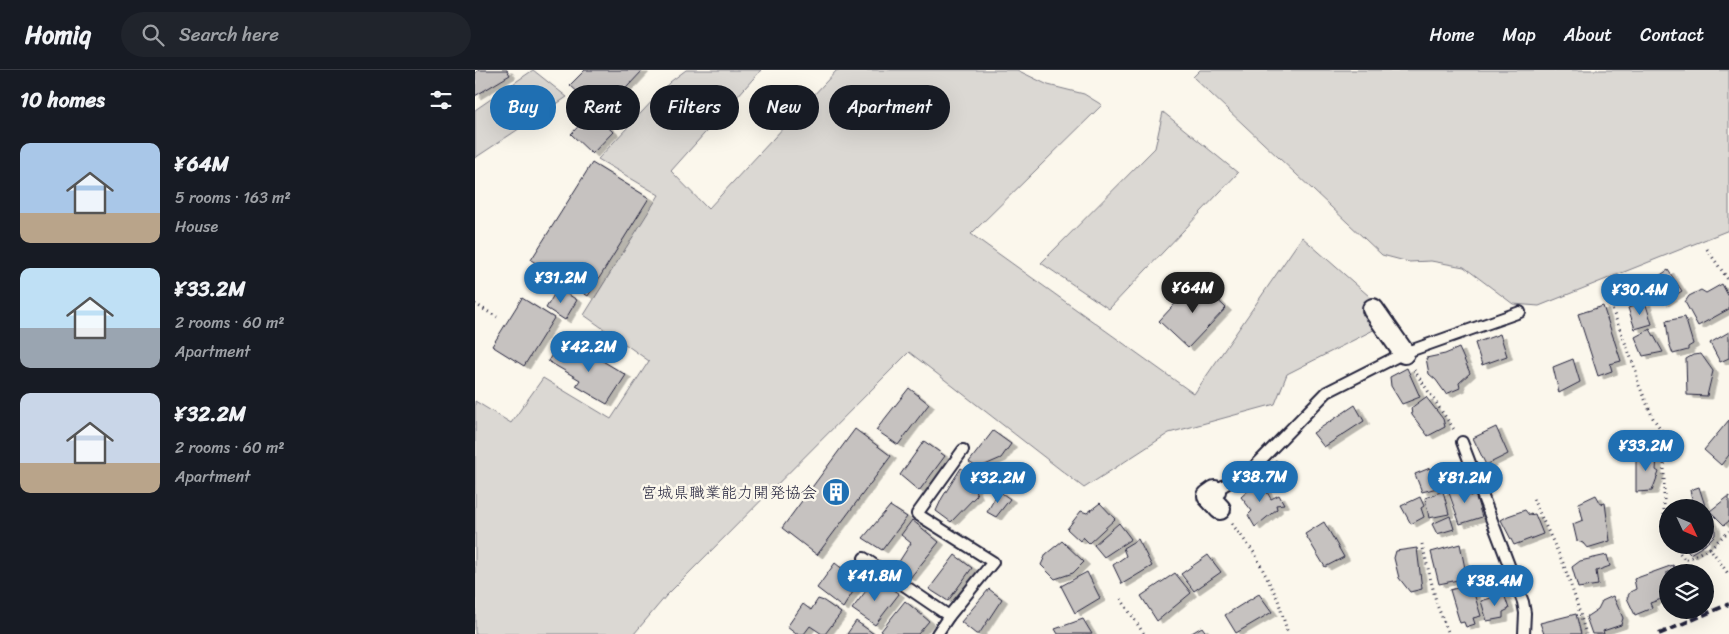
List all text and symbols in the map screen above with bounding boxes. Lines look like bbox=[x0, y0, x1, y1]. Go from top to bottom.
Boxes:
search box bbox=[121, 12, 471, 57]
text: Homiq bbox=[25, 14, 91, 56]
text: Search here bbox=[179, 18, 279, 51]
text: Home bbox=[1430, 19, 1475, 51]
text: Map bbox=[1503, 19, 1536, 51]
text: About bbox=[1564, 19, 1612, 51]
text: Contact bbox=[1640, 19, 1704, 51]
icon: search bbox=[139, 21, 167, 49]
text: 10 homes bbox=[20, 81, 105, 119]
chip: Buy bbox=[490, 85, 556, 130]
chip: Rent bbox=[566, 85, 640, 130]
chip: Filters bbox=[650, 85, 739, 130]
chip: New bbox=[749, 85, 819, 130]
chip: Apartment bbox=[829, 85, 950, 130]
icon: filters bbox=[427, 86, 455, 114]
text: ¥64M bbox=[175, 145, 229, 183]
icon: home bbox=[60, 163, 120, 223]
text: 5 rooms · 163 m² bbox=[175, 183, 291, 212]
text: House bbox=[175, 212, 218, 241]
pin: ¥31.2M bbox=[520, 262, 602, 304]
text: ¥31.2M bbox=[535, 263, 587, 292]
text: ¥33.2M bbox=[175, 270, 245, 308]
pin: ¥64M bbox=[1163, 272, 1223, 314]
text: ¥64M bbox=[1172, 273, 1214, 302]
pin: ¥30.4M bbox=[1599, 274, 1681, 316]
text: ¥30.4M bbox=[1612, 275, 1668, 304]
icon: home bbox=[60, 288, 120, 348]
text: 2 rooms · 60 m² bbox=[175, 308, 285, 337]
pin: ¥42.2M bbox=[548, 330, 630, 373]
text: ¥42.2M bbox=[561, 332, 617, 361]
text: Apartment bbox=[175, 337, 251, 366]
text: ¥32.2M bbox=[175, 395, 246, 433]
icon: home bbox=[60, 413, 120, 473]
pin: ¥33.2M bbox=[1605, 430, 1687, 472]
text: ¥33.2M bbox=[1619, 431, 1673, 460]
text: 2 rooms · 60 m² bbox=[175, 433, 285, 462]
pin: ¥38.7M bbox=[1219, 460, 1301, 503]
text: Apartment bbox=[175, 462, 251, 491]
pin: ¥32.2M bbox=[957, 462, 1039, 504]
text: ¥38.7M bbox=[1233, 462, 1287, 491]
pin: ¥81.2M bbox=[1424, 462, 1506, 504]
text: ¥32.2M bbox=[971, 463, 1025, 492]
text: ¥81.2M bbox=[1439, 463, 1491, 492]
building icon: 宮城県職業能力開発協会 bbox=[821, 477, 851, 507]
place label: 宮城県職業能力開発協会 bbox=[641, 478, 817, 507]
north arrow bbox=[1659, 499, 1714, 554]
map controls bbox=[1659, 499, 1714, 619]
pin: ¥41.8M bbox=[834, 560, 916, 602]
text: ¥41.8M bbox=[848, 561, 902, 590]
pin: ¥38.4M bbox=[1454, 564, 1536, 607]
button: layers bbox=[1659, 564, 1714, 619]
text: ¥38.4M bbox=[1467, 566, 1523, 595]

